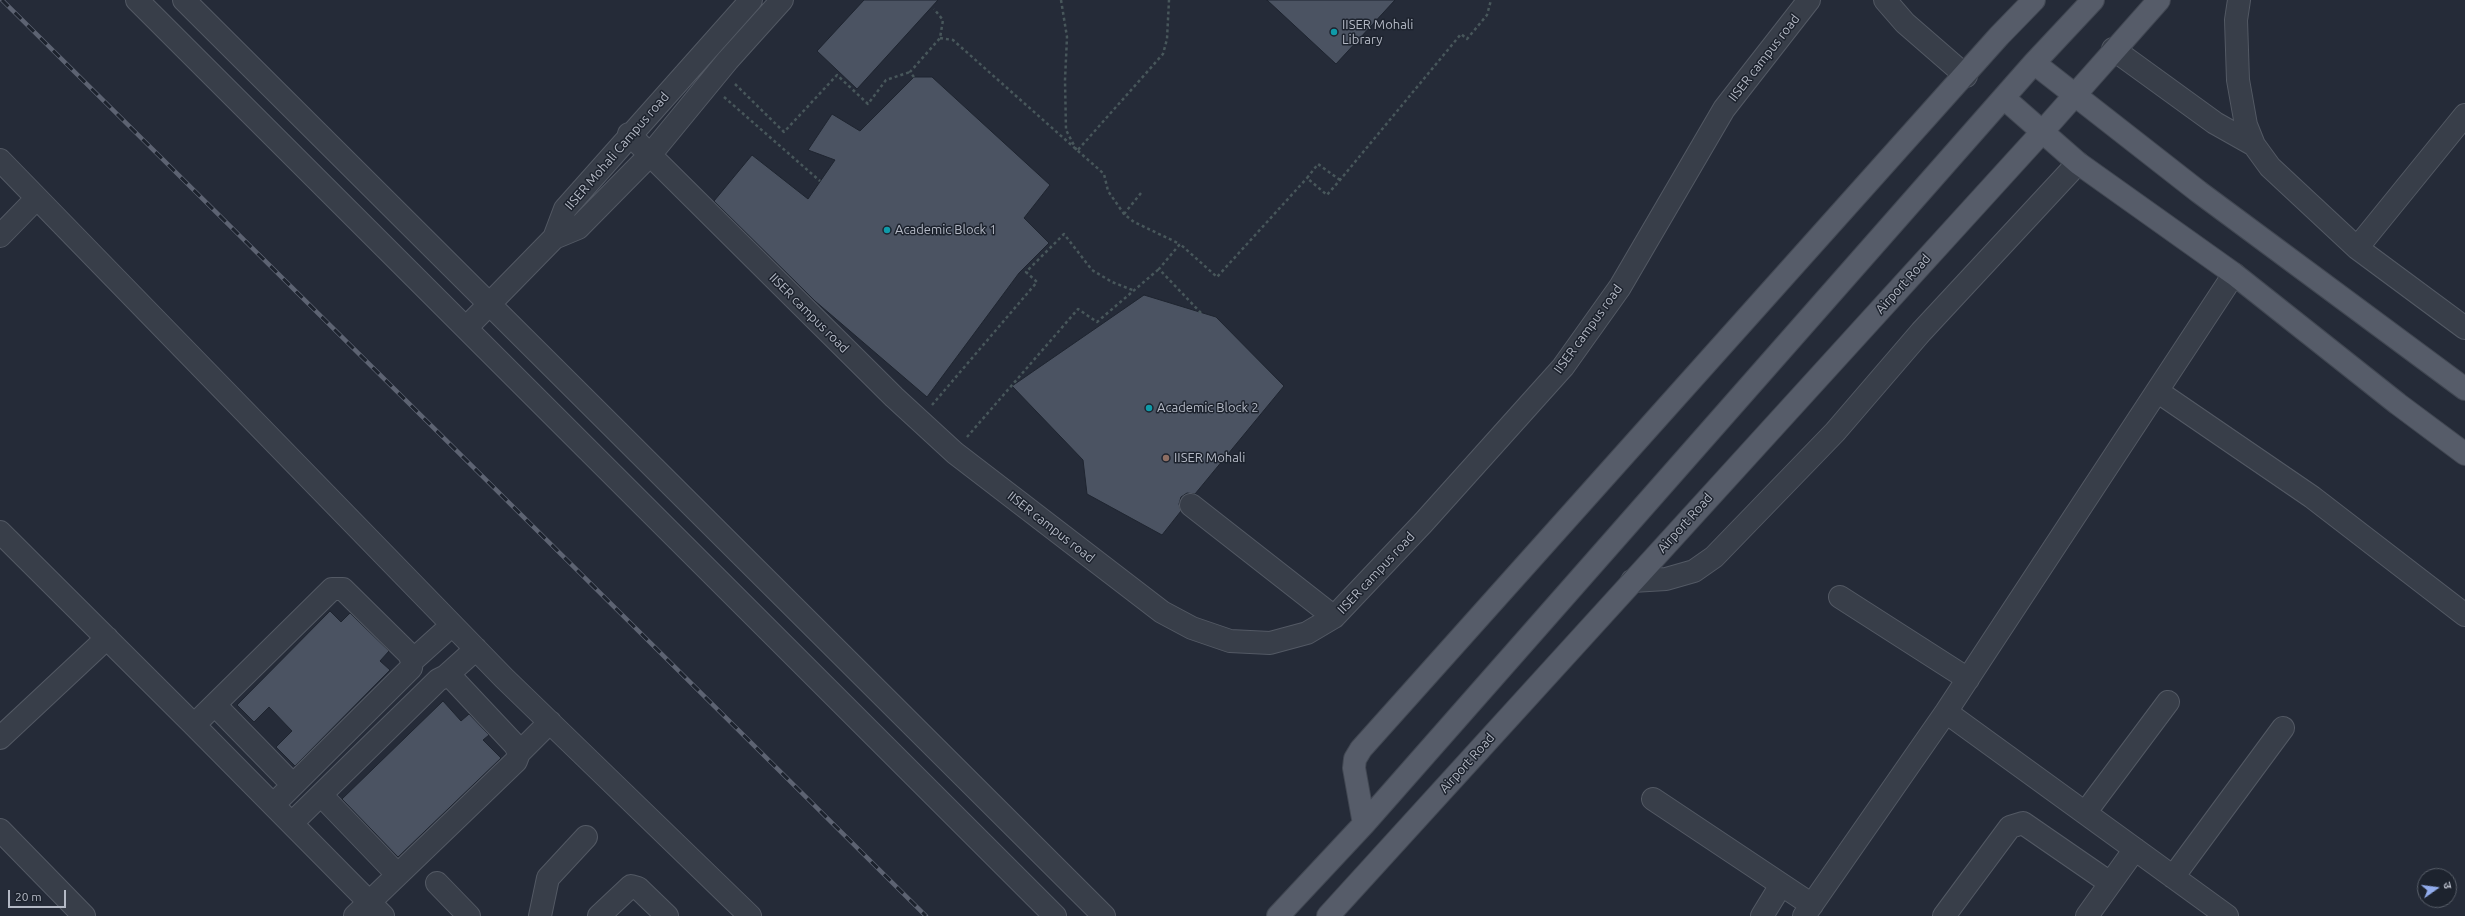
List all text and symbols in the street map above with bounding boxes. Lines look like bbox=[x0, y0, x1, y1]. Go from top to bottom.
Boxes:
street label: IISER campus road bbox=[1725, 11, 1803, 105]
place label: IISER Mohali Library bbox=[1342, 17, 1413, 48]
marker: IISER Mohali Library bbox=[1329, 27, 1339, 37]
street label: IISER Mohali Campus road bbox=[562, 89, 672, 213]
place label: Academic Block 1 bbox=[895, 222, 996, 238]
marker: Academic Block 1 bbox=[882, 225, 892, 235]
street label: Airport Road bbox=[1872, 251, 1934, 317]
street label: IISER campus road bbox=[766, 270, 852, 356]
street label: IISER campus road bbox=[1550, 281, 1626, 377]
place label: Academic Block 2 bbox=[1157, 400, 1258, 416]
marker: Academic Block 2 bbox=[1144, 403, 1154, 413]
place label: IISER Mohali bbox=[1174, 450, 1245, 466]
marker: IISER Mohali bbox=[1161, 453, 1171, 463]
street label: IISER campus road bbox=[1004, 488, 1098, 566]
street label: Airport Road bbox=[1654, 490, 1716, 556]
street label: IISER campus road bbox=[1334, 529, 1418, 617]
street label: Airport Road bbox=[1436, 730, 1498, 796]
north arrow bbox=[2417, 868, 2457, 908]
text: उ bbox=[2441, 881, 2454, 890]
scale bar bbox=[10, 882, 68, 908]
text: 20 m bbox=[15, 890, 42, 903]

